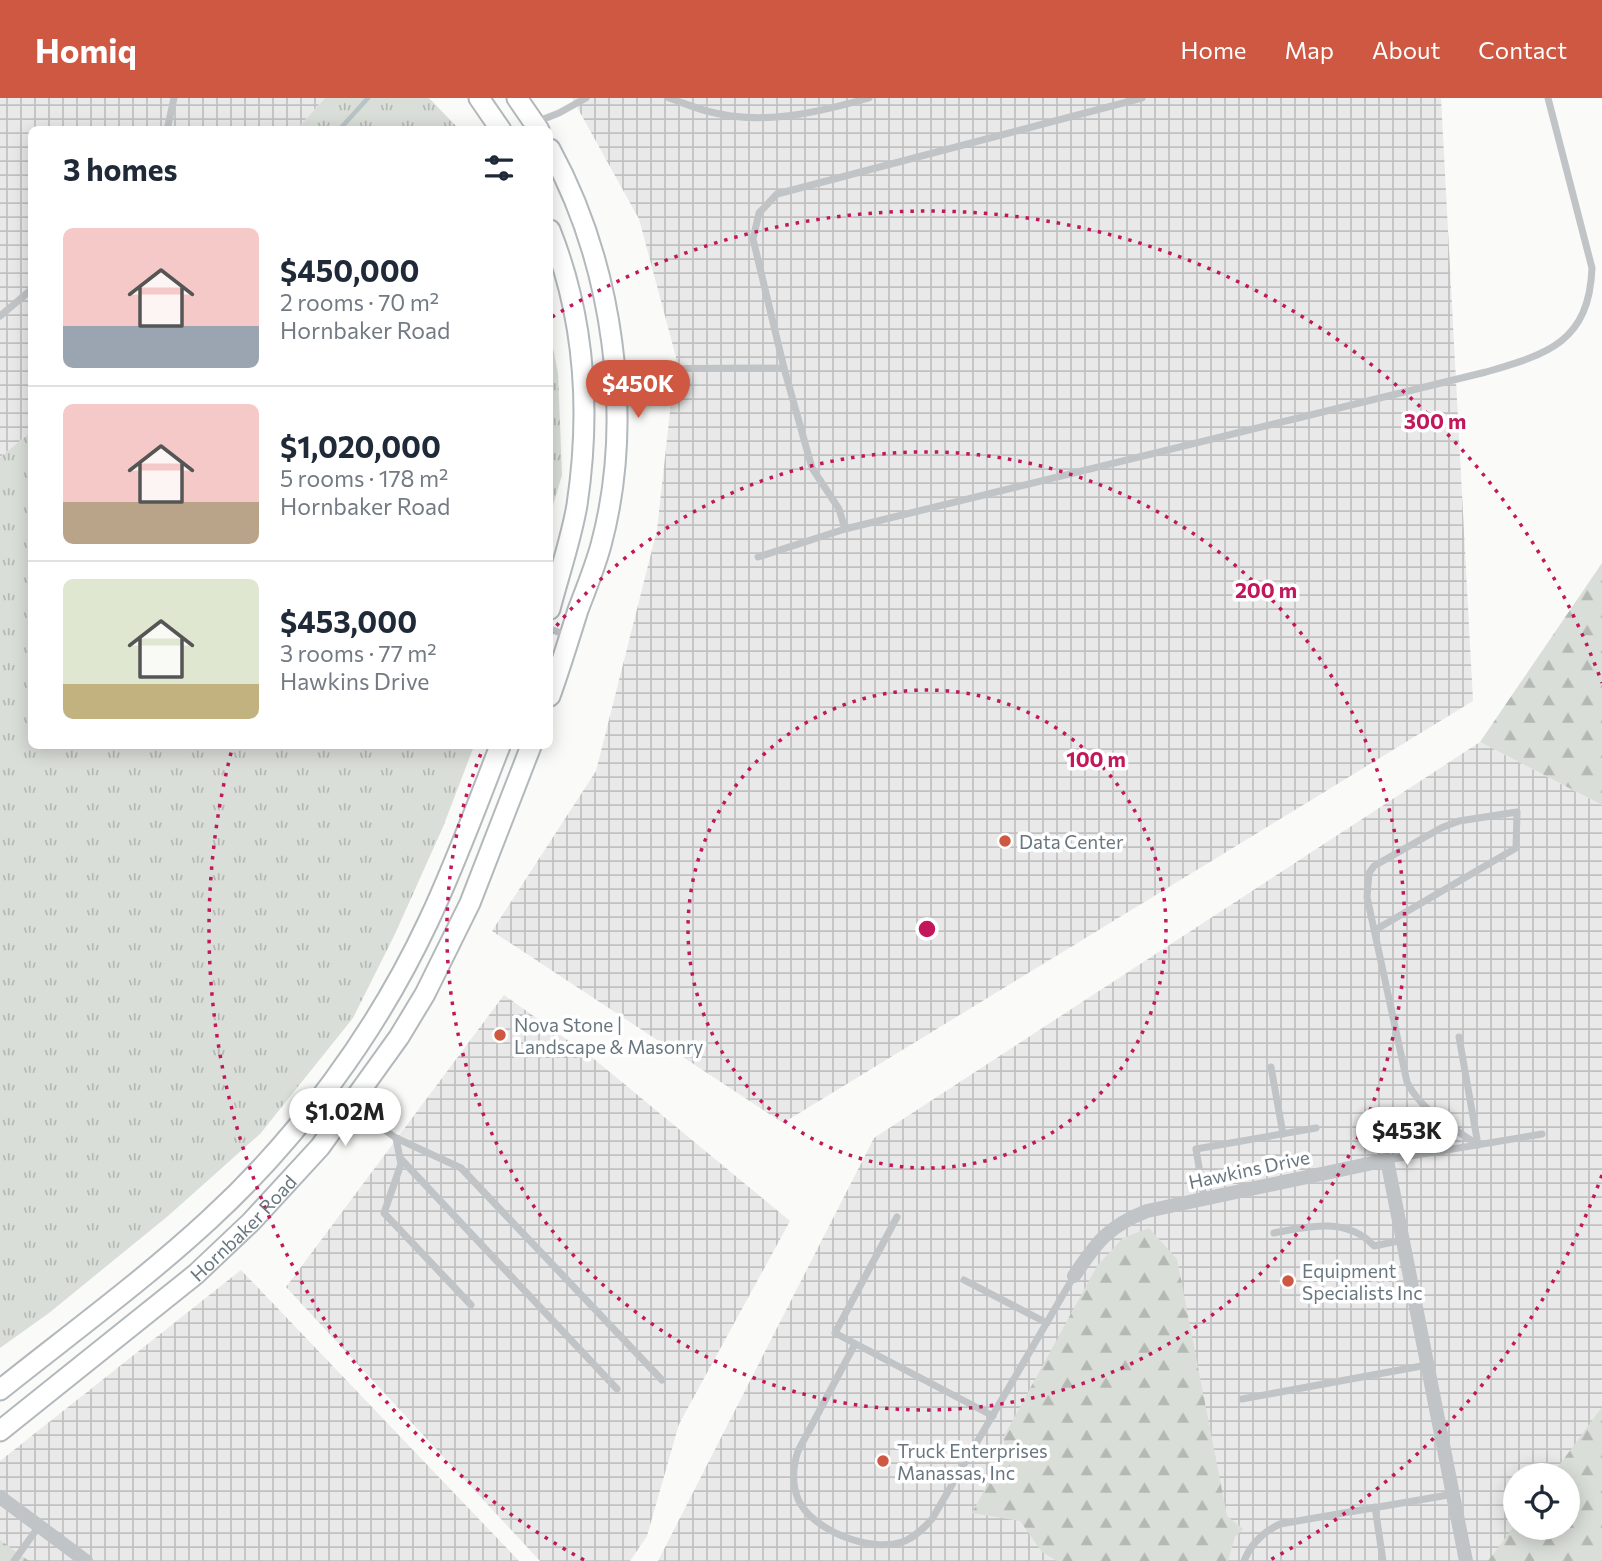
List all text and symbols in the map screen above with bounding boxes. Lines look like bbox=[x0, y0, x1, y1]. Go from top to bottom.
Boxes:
text: Homiq bbox=[35, 29, 137, 70]
text: Home bbox=[1181, 35, 1247, 64]
text: Map bbox=[1285, 35, 1334, 64]
text: About bbox=[1372, 35, 1440, 64]
text: Contact bbox=[1478, 35, 1567, 64]
icon: filters bbox=[480, 149, 518, 187]
text: 3 homes bbox=[63, 150, 177, 187]
text: $450,000 bbox=[280, 251, 420, 288]
icon: home bbox=[119, 256, 203, 340]
text: 2 rooms · 70 m² bbox=[280, 288, 439, 316]
text: Hornbaker Road bbox=[280, 316, 450, 344]
pin: $450K bbox=[589, 360, 687, 420]
text: $450K bbox=[602, 369, 674, 397]
text: 300 m bbox=[1404, 408, 1466, 433]
text: $1,020,000 bbox=[280, 427, 441, 464]
icon: home bbox=[119, 432, 203, 516]
text: 5 rooms · 178 m² bbox=[280, 464, 448, 492]
text: Hornbaker Road bbox=[280, 492, 450, 520]
text: 200 m bbox=[1235, 577, 1297, 602]
text: $453,000 bbox=[280, 602, 417, 639]
icon: home bbox=[119, 607, 203, 691]
text: 3 rooms · 77 m² bbox=[280, 639, 437, 667]
text: Hawkins Drive bbox=[280, 667, 429, 695]
text: 100 m bbox=[1066, 746, 1126, 771]
place label: Data Center bbox=[1019, 830, 1124, 853]
marker: Data Center bbox=[997, 833, 1013, 849]
centre of rings bbox=[915, 917, 939, 941]
place label: Nova Stone | Landscape & Masonry bbox=[514, 1013, 704, 1058]
marker: Nova Stone | Landscape & Masonry bbox=[492, 1027, 508, 1043]
pin: $1.02M bbox=[288, 1088, 402, 1148]
text: $1.02M bbox=[305, 1097, 385, 1125]
pin: $453K bbox=[1358, 1108, 1456, 1167]
text: $453K bbox=[1372, 1116, 1442, 1144]
street label: Hawkins Drive bbox=[1186, 1145, 1312, 1193]
street label: Hornbaker Road bbox=[185, 1170, 300, 1285]
place label: Equipment Specialists Inc bbox=[1302, 1259, 1423, 1304]
marker: Equipment Specialists Inc bbox=[1280, 1273, 1296, 1289]
place label: Truck Enterprises Manassas, Inc bbox=[897, 1439, 1048, 1484]
marker: Truck Enterprises Manassas, Inc bbox=[875, 1453, 891, 1469]
map controls bbox=[1503, 1463, 1580, 1540]
button: locate bbox=[1503, 1463, 1580, 1540]

